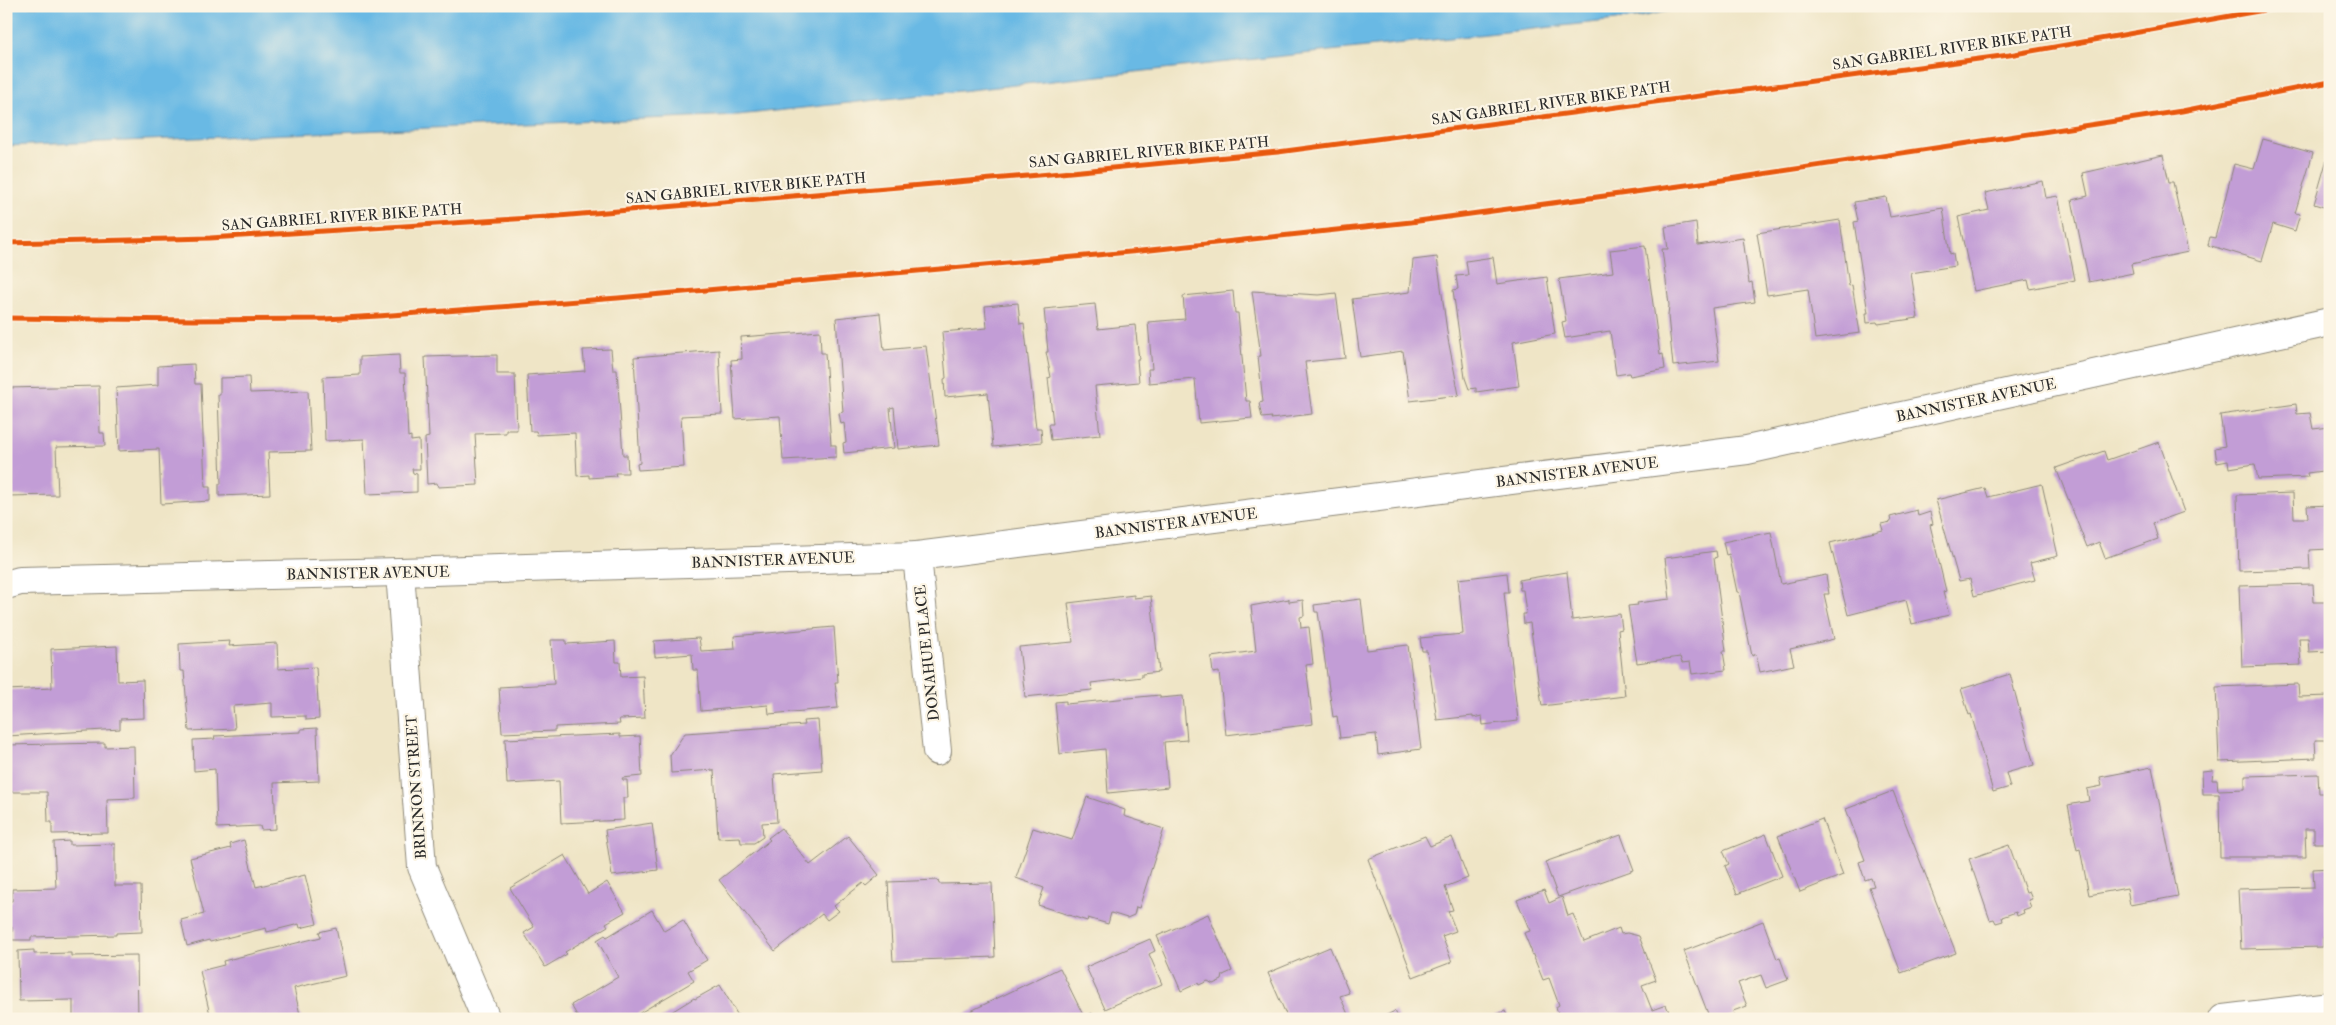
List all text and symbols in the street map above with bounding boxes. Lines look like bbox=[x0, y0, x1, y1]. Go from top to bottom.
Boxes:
street label: SAN GABRIEL RIVER BIKE PATH bbox=[1831, 22, 2073, 75]
street label: SAN GABRIEL RIVER BIKE PATH bbox=[1430, 77, 1672, 130]
street label: SAN GABRIEL RIVER BIKE PATH bbox=[1028, 133, 1270, 172]
street label: SAN GABRIEL RIVER BIKE PATH bbox=[625, 169, 867, 208]
street label: SAN GABRIEL RIVER BIKE PATH bbox=[221, 200, 463, 235]
street label: BANNISTER AVENUE bbox=[1894, 374, 2058, 427]
street label: BANNISTER AVENUE bbox=[1495, 453, 1659, 492]
street label: BANNISTER AVENUE bbox=[1094, 504, 1258, 543]
street label: BANNISTER AVENUE bbox=[691, 548, 855, 573]
street label: BANNISTER AVENUE bbox=[286, 563, 450, 584]
street label: DONAHUE PLACE bbox=[911, 584, 944, 722]
street label: BRINNON STREET bbox=[402, 714, 431, 860]

